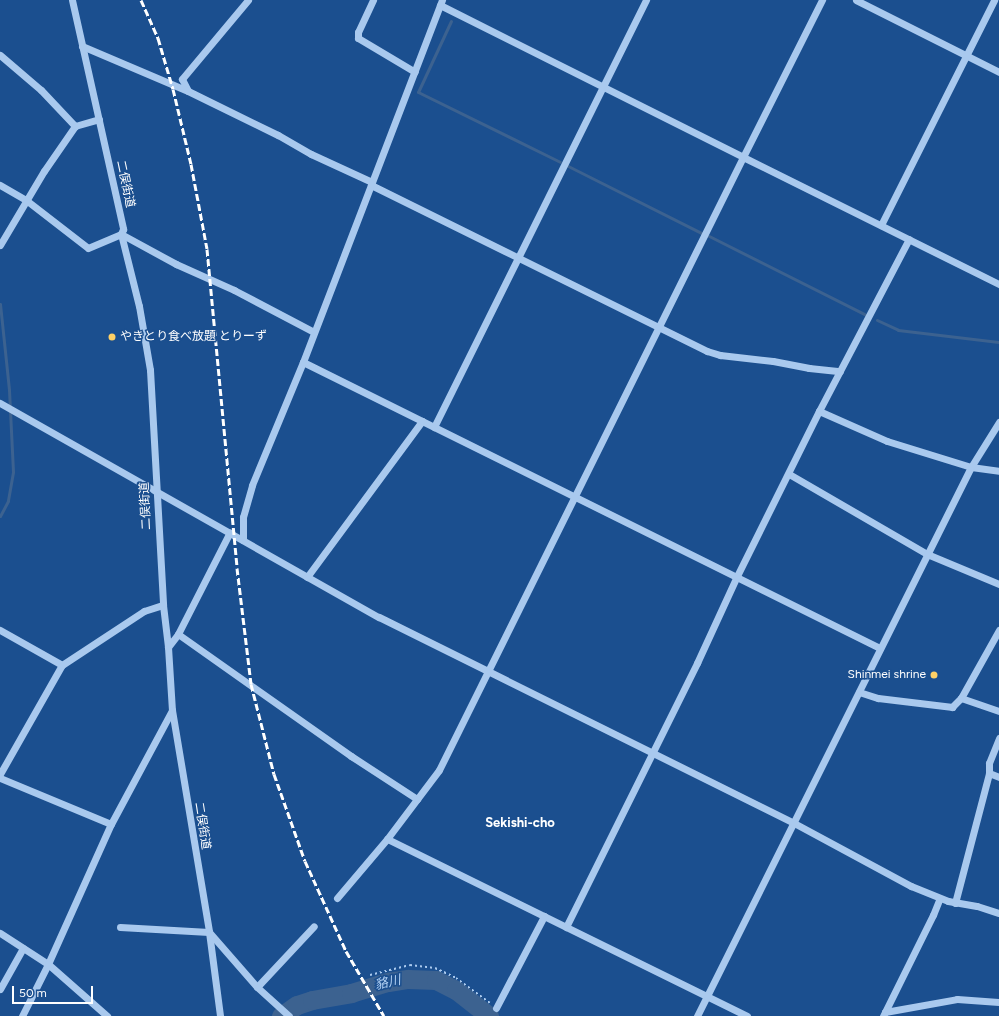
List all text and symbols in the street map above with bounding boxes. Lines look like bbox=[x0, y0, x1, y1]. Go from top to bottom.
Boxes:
street label: 二俣街道 bbox=[113, 159, 137, 209]
place label: やきとり食べ放題 とりーず bbox=[120, 330, 267, 344]
marker: やきとり食べ放題 とりーず bbox=[107, 332, 117, 342]
street label: 二俣街道 bbox=[138, 482, 154, 530]
place label: Shinmei shrine bbox=[848, 668, 926, 682]
marker: Shinmei shrine bbox=[929, 670, 939, 680]
street label: 二俣街道 bbox=[191, 801, 213, 851]
district label: Sekishi-cho bbox=[485, 815, 555, 831]
water label: 貉川 bbox=[374, 972, 402, 994]
scale bar bbox=[14, 978, 95, 1004]
text: 50 m bbox=[19, 986, 47, 1000]

